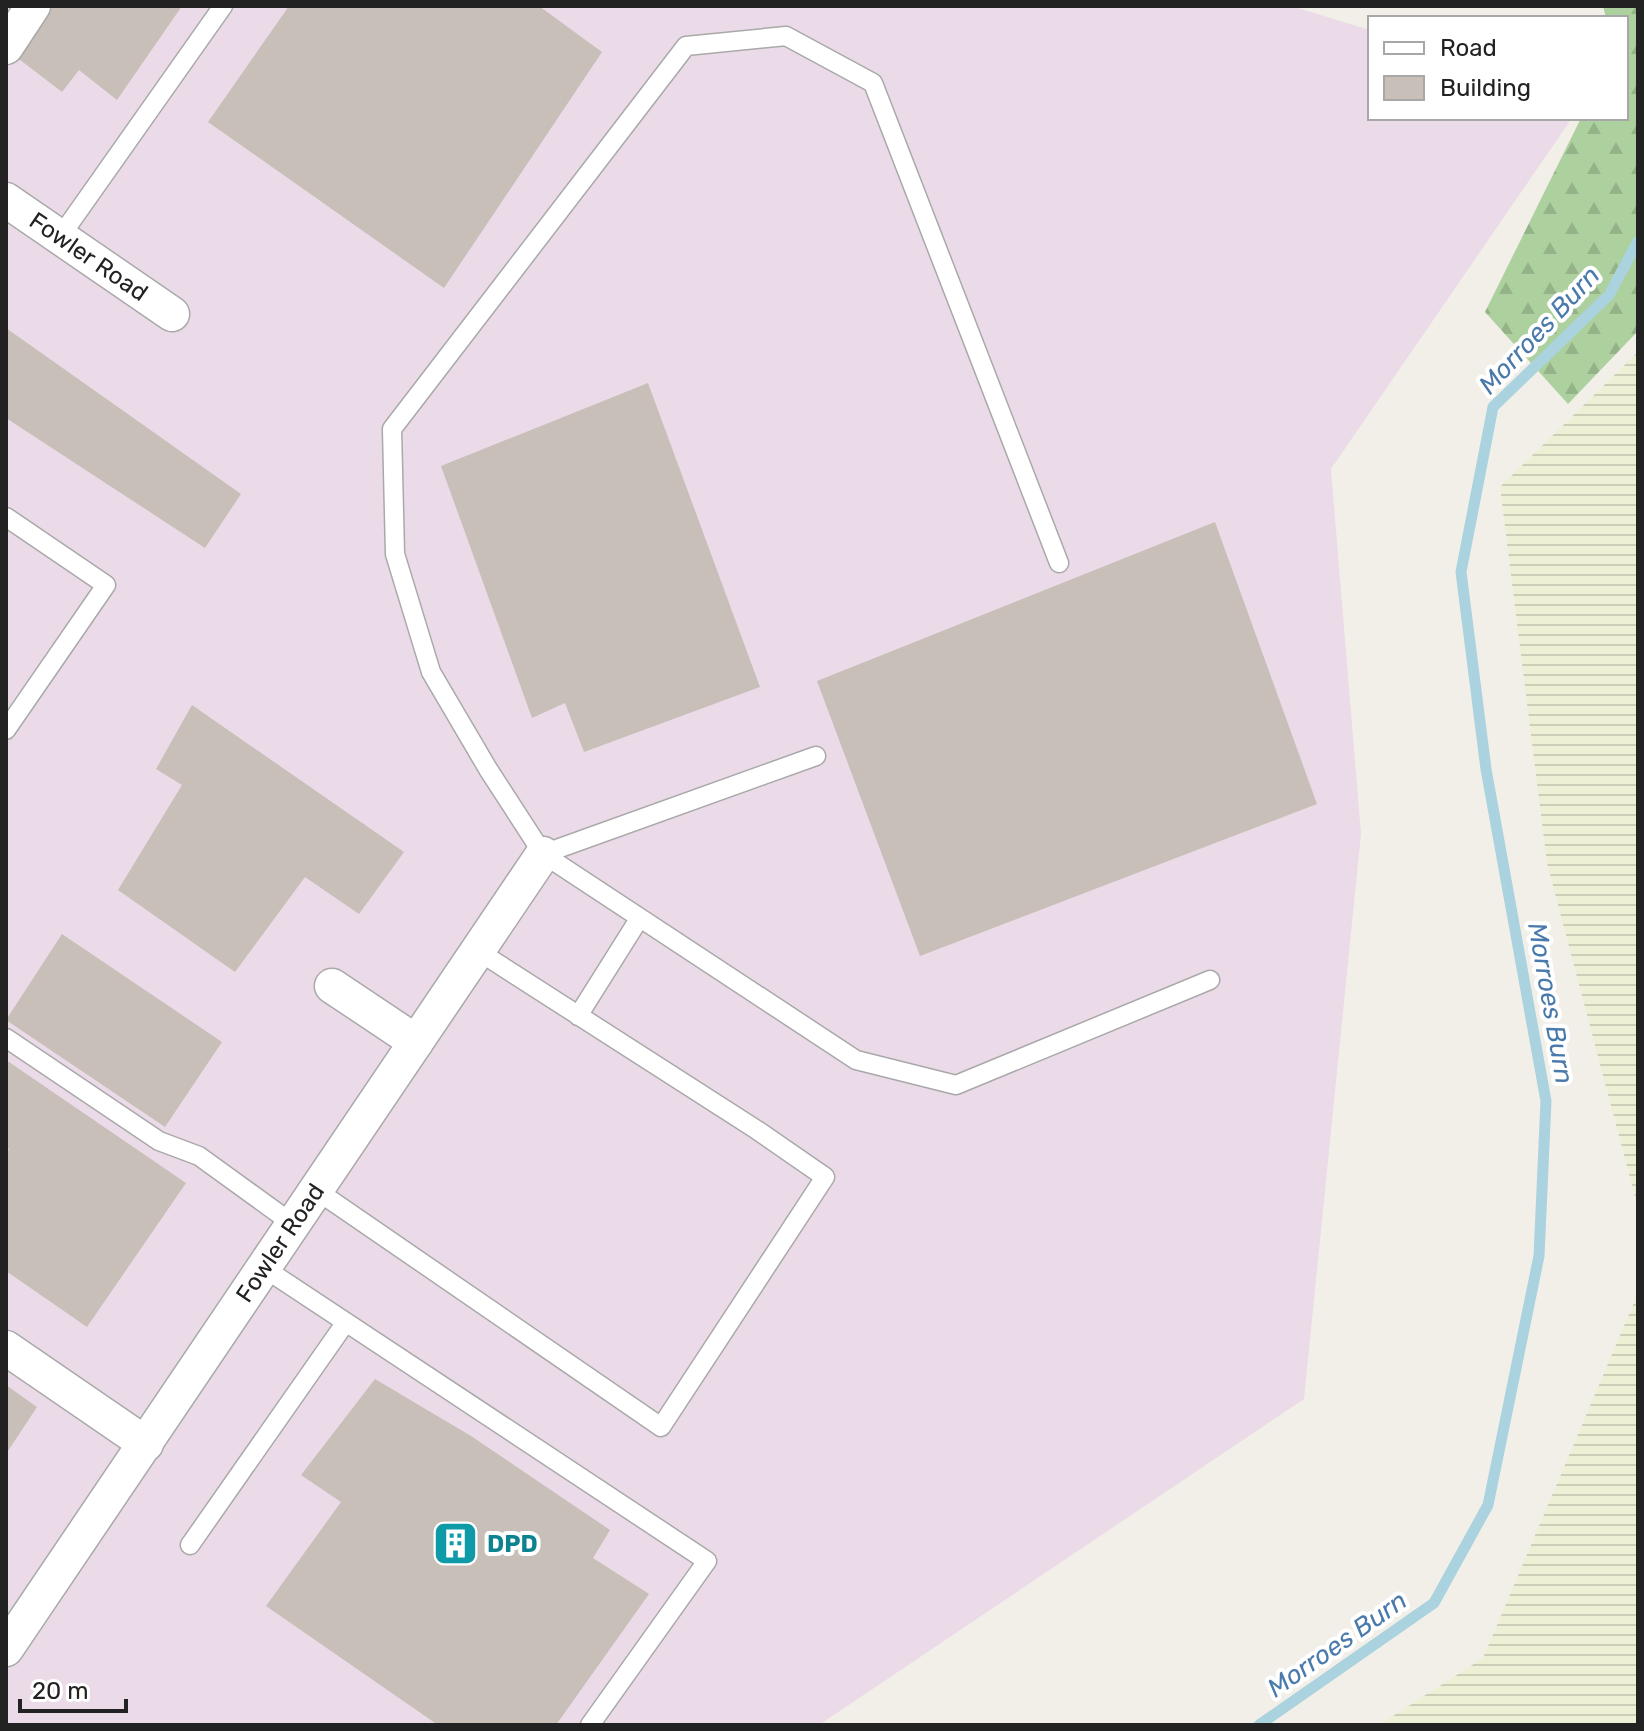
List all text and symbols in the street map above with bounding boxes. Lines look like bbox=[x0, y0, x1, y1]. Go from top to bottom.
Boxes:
legend bbox=[1368, 16, 1628, 120]
text: Road bbox=[1440, 34, 1497, 62]
text: Building bbox=[1440, 74, 1531, 102]
street label: Fowler Road bbox=[24, 206, 153, 307]
water label: Morroes Burn bbox=[1472, 260, 1606, 401]
water label: Morroes Burn bbox=[1521, 920, 1580, 1086]
street label: Fowler Road bbox=[230, 1178, 330, 1308]
building icon: DPD bbox=[432, 1520, 480, 1568]
place label: DPD bbox=[487, 1530, 538, 1558]
water label: Morroes Burn bbox=[1262, 1585, 1413, 1704]
scale bar bbox=[20, 1663, 126, 1713]
text: 20 m bbox=[32, 1677, 89, 1705]

